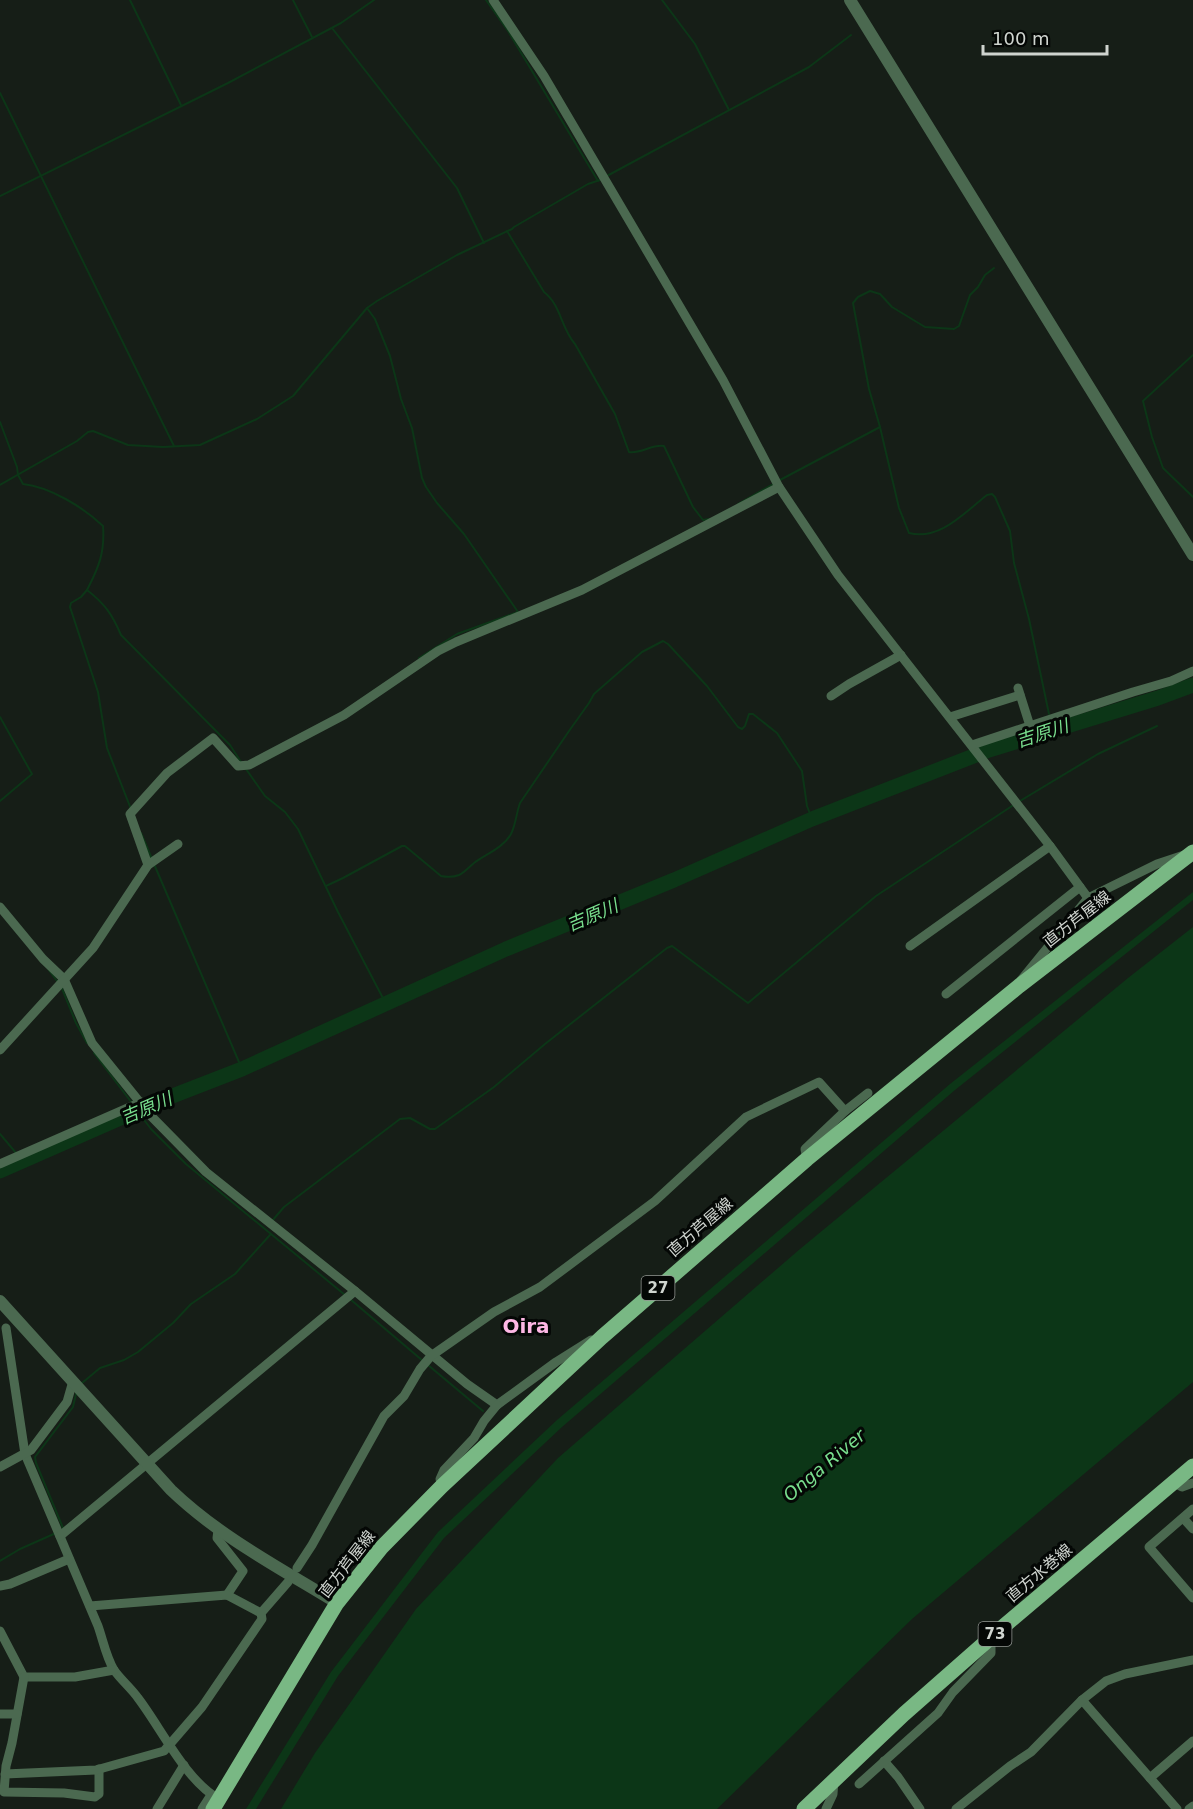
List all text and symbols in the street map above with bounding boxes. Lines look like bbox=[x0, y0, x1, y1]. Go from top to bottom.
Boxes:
scale bar bbox=[983, 18, 1108, 56]
text: 100 m bbox=[992, 28, 1050, 49]
water label: 吉原川 bbox=[1013, 714, 1073, 751]
street label: 直方芦屋線 bbox=[1040, 887, 1114, 951]
water label: 吉原川 bbox=[563, 894, 623, 935]
water label: 吉原川 bbox=[117, 1087, 177, 1128]
street label: 直方芦屋線 bbox=[664, 1194, 736, 1260]
road number: 27 bbox=[642, 1276, 674, 1300]
district label: Oira bbox=[502, 1314, 550, 1338]
water label: Onga River bbox=[779, 1424, 870, 1505]
street label: 直方芦屋線 bbox=[315, 1527, 379, 1601]
street label: 直方水巻線 bbox=[1002, 1540, 1076, 1606]
road number: 73 bbox=[978, 1622, 1012, 1646]

